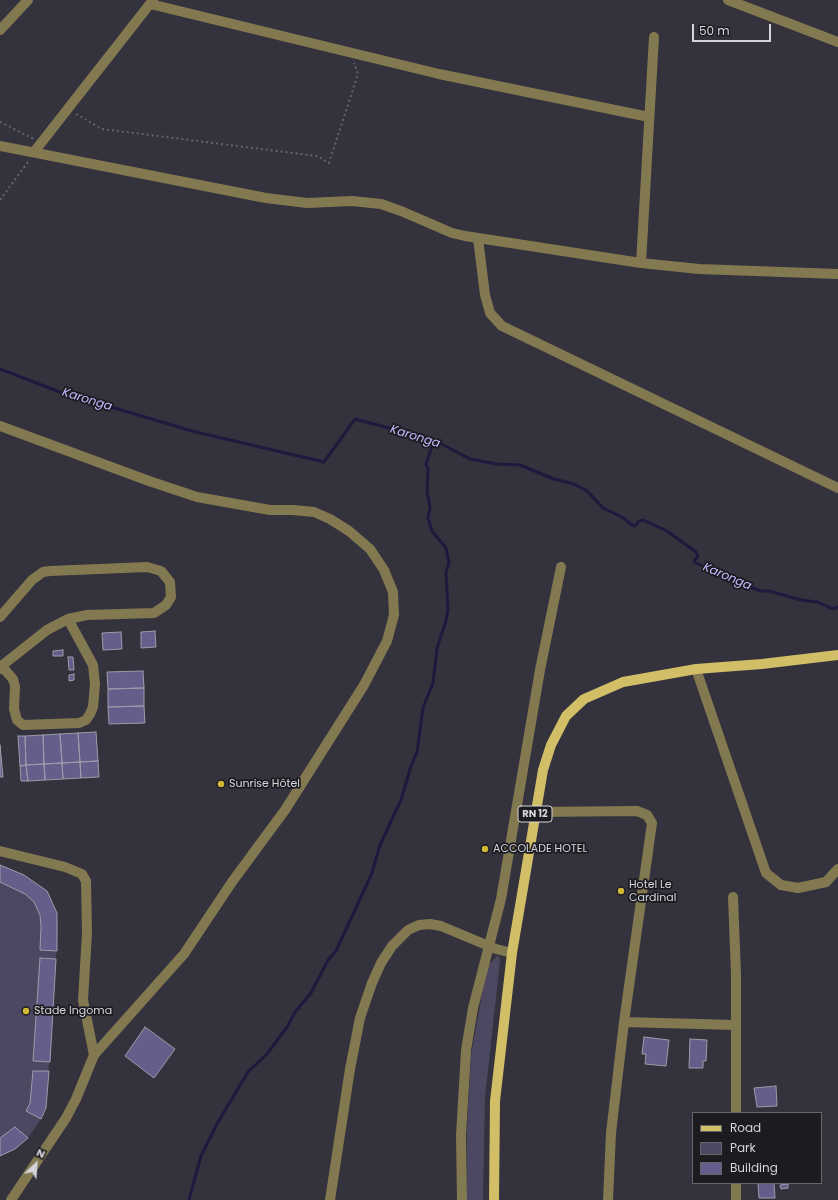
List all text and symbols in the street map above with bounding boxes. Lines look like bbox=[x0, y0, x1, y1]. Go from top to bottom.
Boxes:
scale bar bbox=[694, 16, 773, 42]
text: 50 m bbox=[699, 22, 730, 39]
water label: Karonga bbox=[60, 386, 114, 414]
water label: Karonga bbox=[388, 423, 442, 451]
water label: Karonga bbox=[701, 560, 753, 594]
place label: Sunrise Hôtel bbox=[229, 777, 300, 791]
marker: Sunrise Hôtel bbox=[216, 779, 226, 789]
road number: RN 12 bbox=[518, 806, 552, 822]
place label: ACCOLADE HOTEL bbox=[493, 842, 587, 856]
marker: ACCOLADE HOTEL bbox=[480, 844, 490, 854]
place label: Hotel Le Cardinal bbox=[629, 878, 676, 904]
marker: Hotel Le Cardinal bbox=[616, 886, 626, 896]
place label: Stade Ingoma bbox=[34, 1004, 112, 1018]
marker: Stade Ingoma bbox=[21, 1006, 31, 1016]
legend bbox=[692, 1112, 822, 1184]
text: Road bbox=[730, 1119, 761, 1136]
text: Park bbox=[730, 1139, 756, 1156]
north arrow bbox=[16, 1144, 56, 1184]
text: N bbox=[34, 1144, 48, 1162]
text: Building bbox=[730, 1159, 778, 1176]

